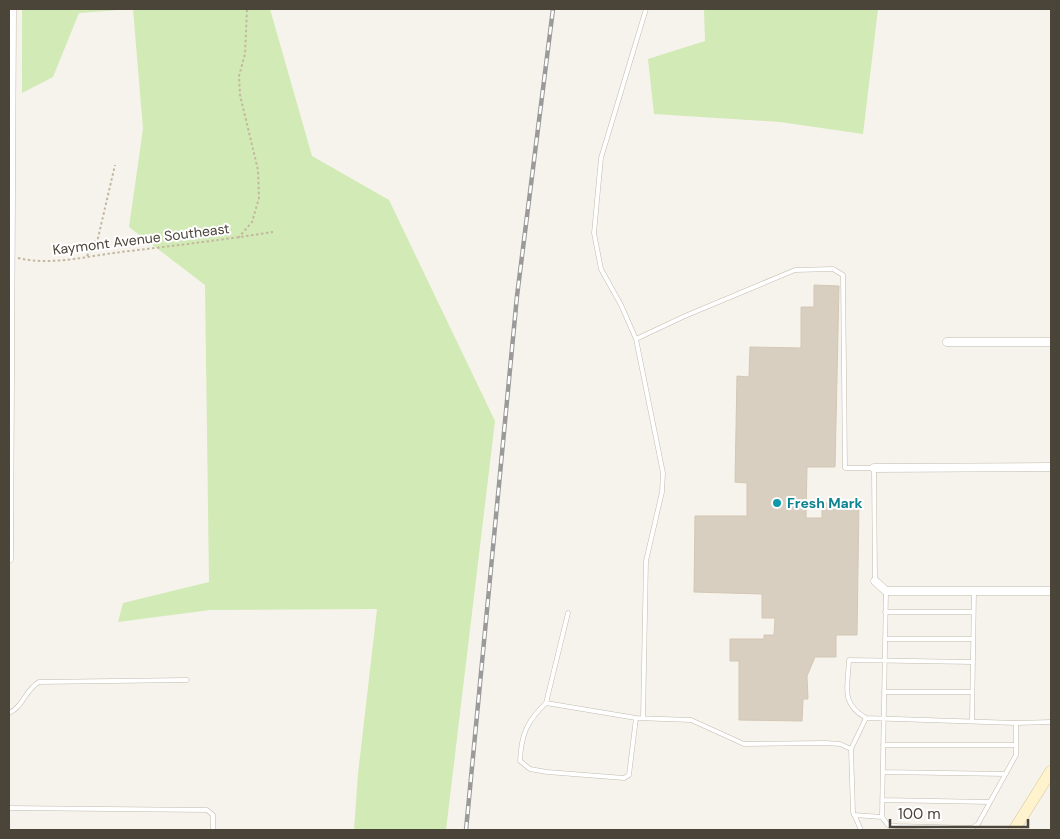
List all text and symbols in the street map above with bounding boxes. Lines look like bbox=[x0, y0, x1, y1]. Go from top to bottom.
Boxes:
street label: Kaymont Avenue Southeast bbox=[51, 219, 231, 259]
place label: Fresh Mark bbox=[787, 494, 863, 512]
marker: Fresh Mark bbox=[771, 497, 783, 509]
scale bar bbox=[890, 796, 1028, 828]
text: 100 m bbox=[898, 804, 941, 824]

